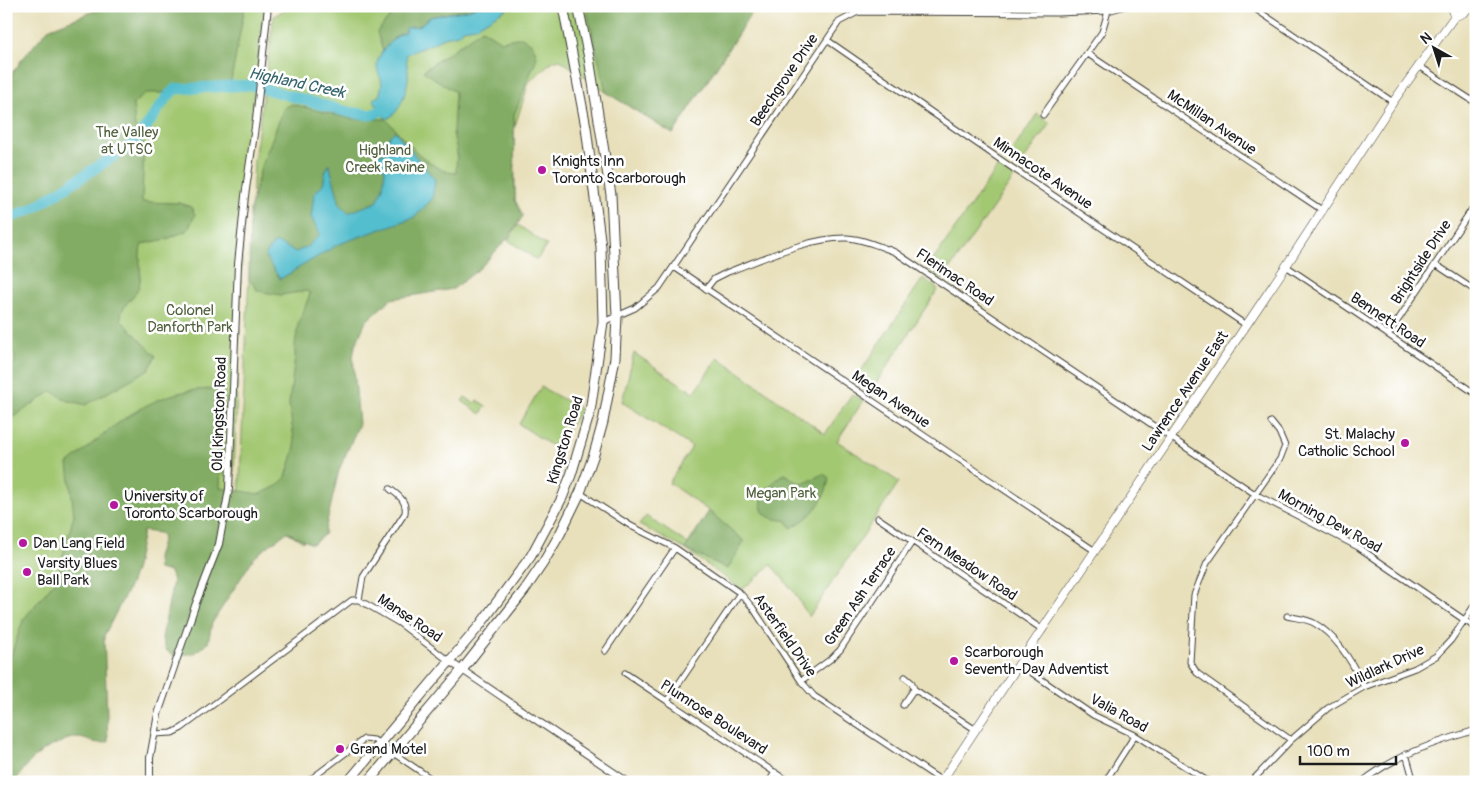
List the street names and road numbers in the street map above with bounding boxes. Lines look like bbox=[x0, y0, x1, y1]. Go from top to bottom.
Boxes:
street label: Beechgrove Drive bbox=[746, 30, 823, 130]
street label: McMillan Avenue bbox=[1164, 86, 1260, 160]
street label: Minnacote Avenue bbox=[989, 133, 1097, 214]
street label: Brightside Drive bbox=[1387, 216, 1456, 308]
street label: Flerimac Road bbox=[912, 244, 997, 310]
street label: Bennett Road bbox=[1347, 288, 1429, 352]
street label: Lawrence Avenue East bbox=[1138, 327, 1233, 455]
street label: Old Kingston Road bbox=[208, 356, 231, 472]
street label: Megan Avenue bbox=[848, 366, 934, 433]
street label: Kingston Road bbox=[543, 394, 588, 486]
street label: Morning Dew Road bbox=[1275, 485, 1385, 558]
street label: Fern Meadow Road bbox=[913, 524, 1021, 605]
street label: Green Ash Terrace bbox=[820, 543, 901, 649]
street label: Manse Road bbox=[374, 590, 446, 647]
street label: Asterfield Drive bbox=[749, 590, 821, 681]
street label: Wildlark Drive bbox=[1343, 640, 1428, 693]
street label: Plumrose Boulevard bbox=[657, 676, 771, 759]
street label: Valia Road bbox=[1086, 690, 1151, 737]

